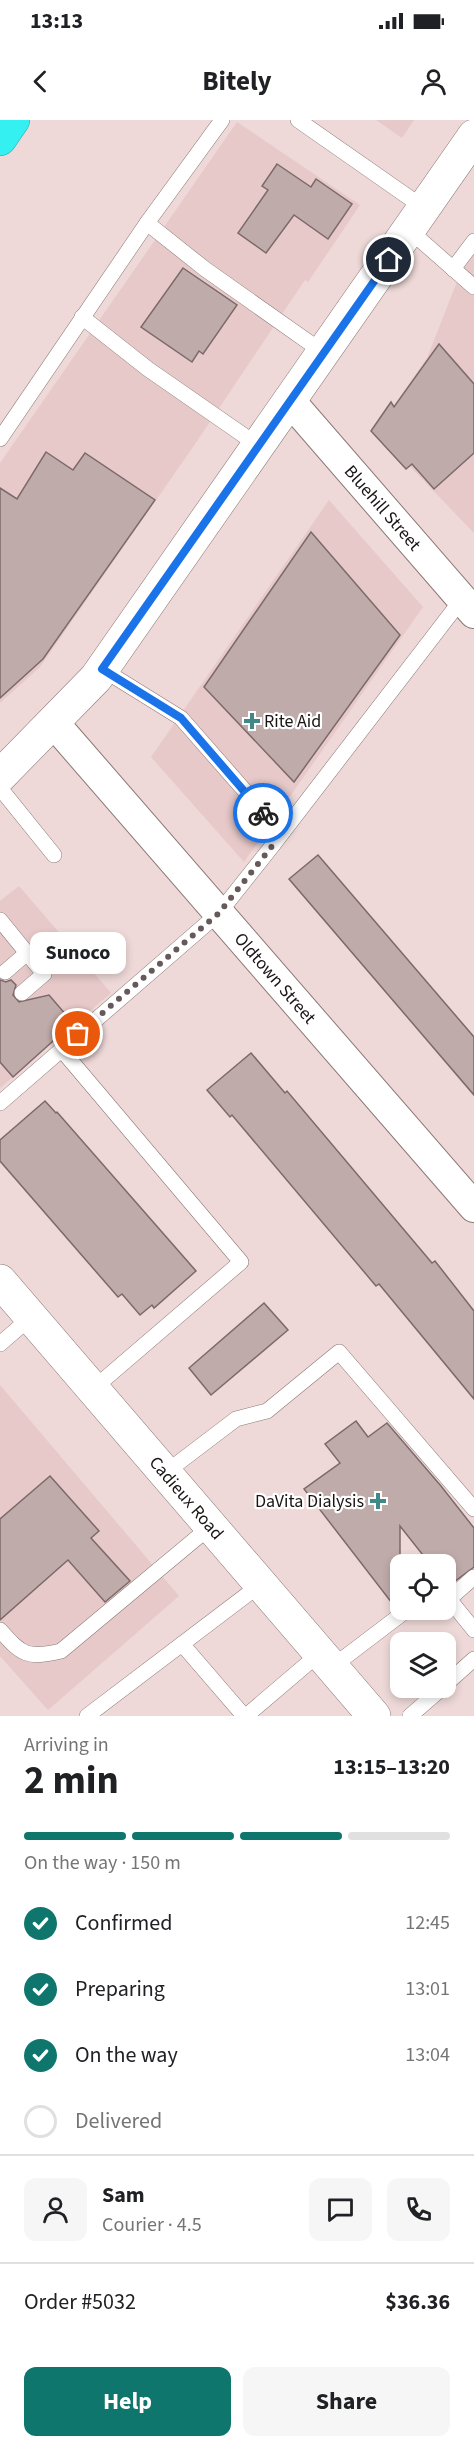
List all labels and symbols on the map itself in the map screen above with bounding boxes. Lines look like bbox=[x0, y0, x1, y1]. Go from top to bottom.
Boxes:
pin bbox=[363, 234, 414, 285]
street label: Bluehill Street bbox=[339, 459, 427, 556]
place label: Rite Aid bbox=[264, 709, 321, 734]
marker: Rite Aid bbox=[245, 714, 259, 728]
courier bbox=[233, 783, 293, 843]
street label: Oldtown Street bbox=[229, 927, 322, 1029]
callout: Sunoco bbox=[30, 932, 126, 974]
pin bbox=[52, 1008, 103, 1059]
street label: Cadieux Road bbox=[143, 1451, 229, 1545]
place label: DaVita Dialysis bbox=[255, 1489, 364, 1514]
marker: DaVita Dialysis bbox=[369, 1492, 387, 1510]

